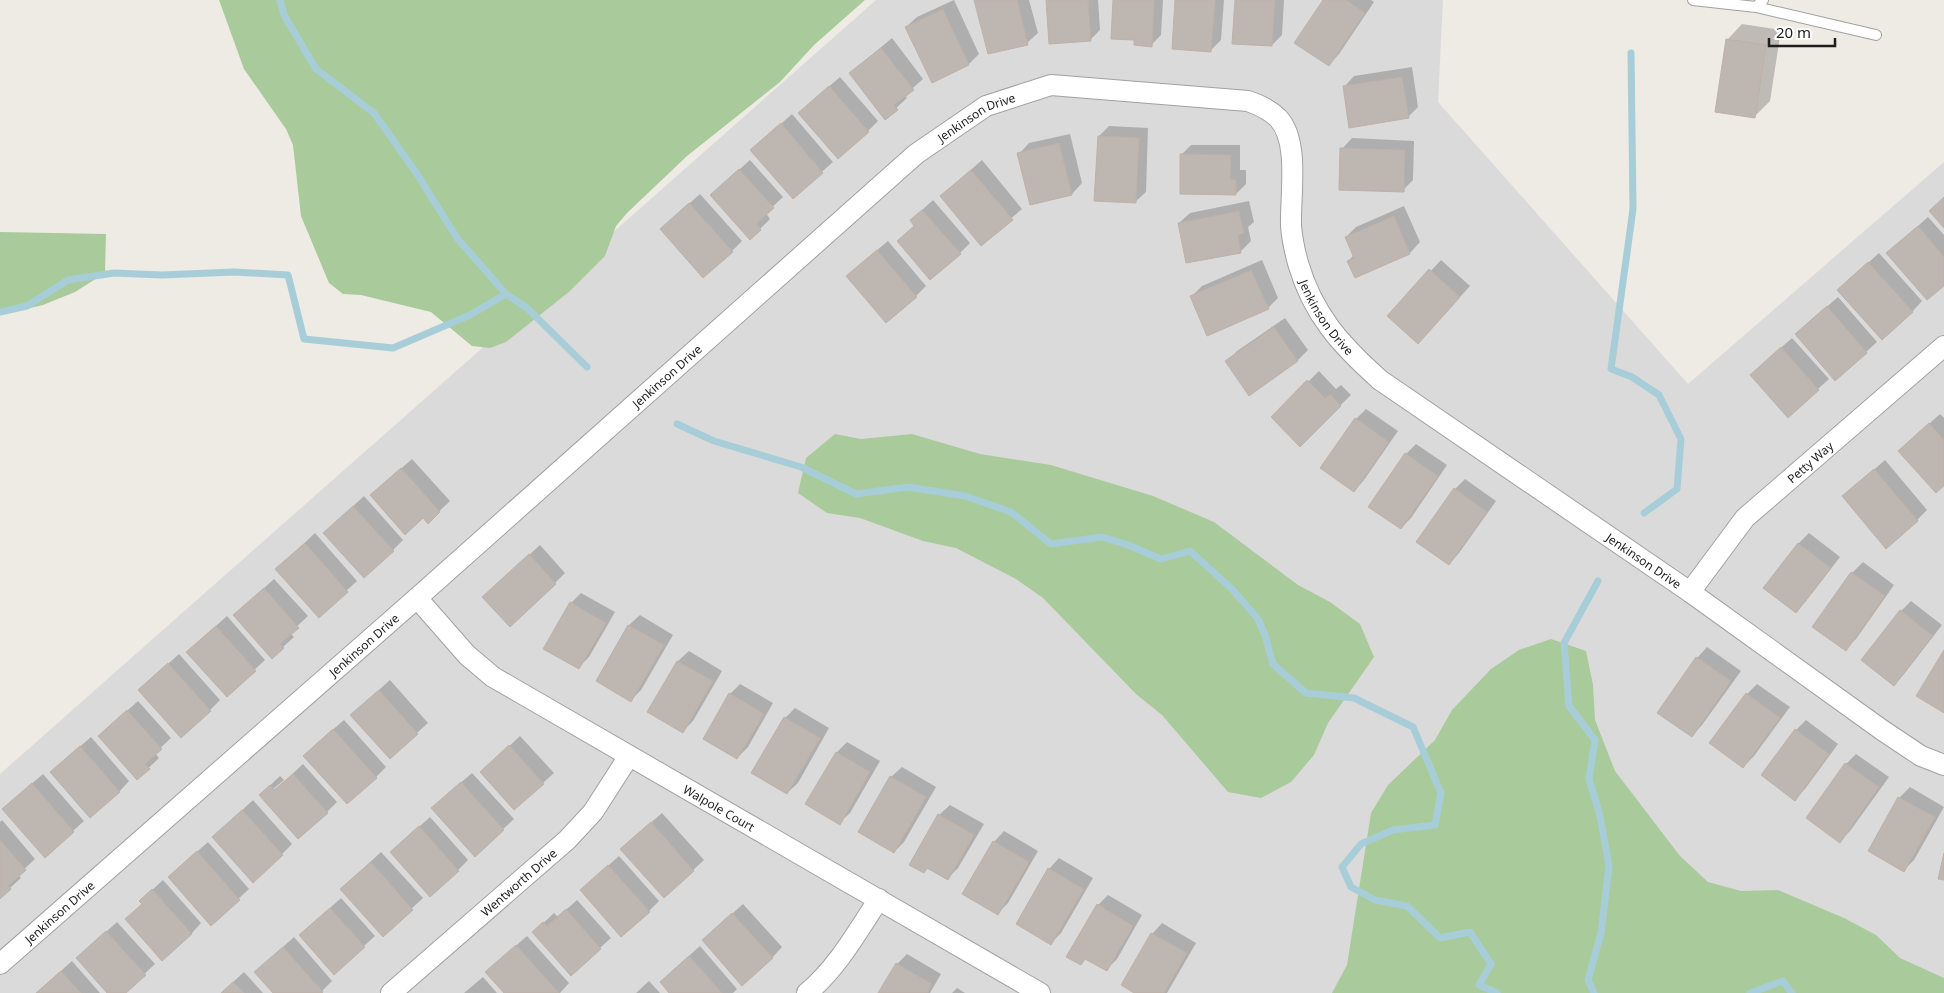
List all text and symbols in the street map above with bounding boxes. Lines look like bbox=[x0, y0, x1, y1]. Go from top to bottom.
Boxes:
scale bar bbox=[1769, 15, 1835, 47]
text: 20 m bbox=[1776, 22, 1811, 42]
street label: Jenkinson Drive bbox=[933, 89, 1018, 146]
street label: Jenkinson Drive bbox=[1295, 276, 1358, 359]
street label: Jenkinson Drive bbox=[627, 340, 705, 412]
street label: Petty Way bbox=[1783, 437, 1837, 487]
street label: Jenkinson Drive bbox=[1602, 528, 1685, 592]
street label: Jenkinson Drive bbox=[324, 609, 403, 681]
street label: Walpole Court bbox=[680, 780, 759, 835]
street label: Wentworth Drive bbox=[477, 844, 560, 920]
street label: Jenkinson Drive bbox=[20, 876, 98, 948]

